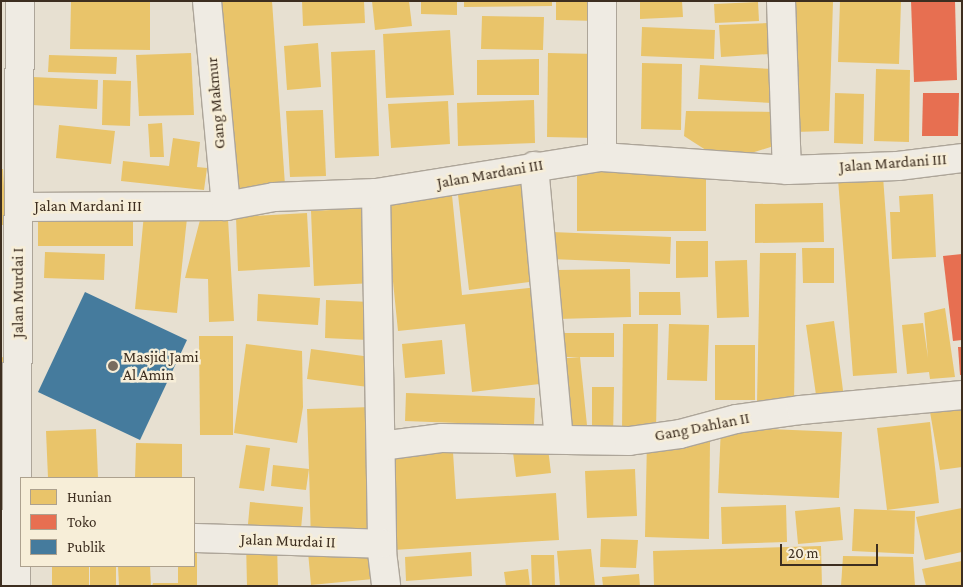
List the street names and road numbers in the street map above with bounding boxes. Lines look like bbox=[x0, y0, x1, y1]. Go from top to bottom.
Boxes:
street label: Gang Makmur bbox=[202, 56, 230, 150]
street label: Jalan Mardani III bbox=[839, 150, 947, 176]
street label: Jalan Mardani III bbox=[435, 155, 545, 193]
street label: Jalan Mardani III bbox=[34, 196, 142, 216]
street label: Jalan Murdai I bbox=[8, 248, 28, 338]
street label: Gang Dahlan II bbox=[653, 408, 751, 446]
street label: Jalan Murdai II bbox=[240, 530, 336, 552]

